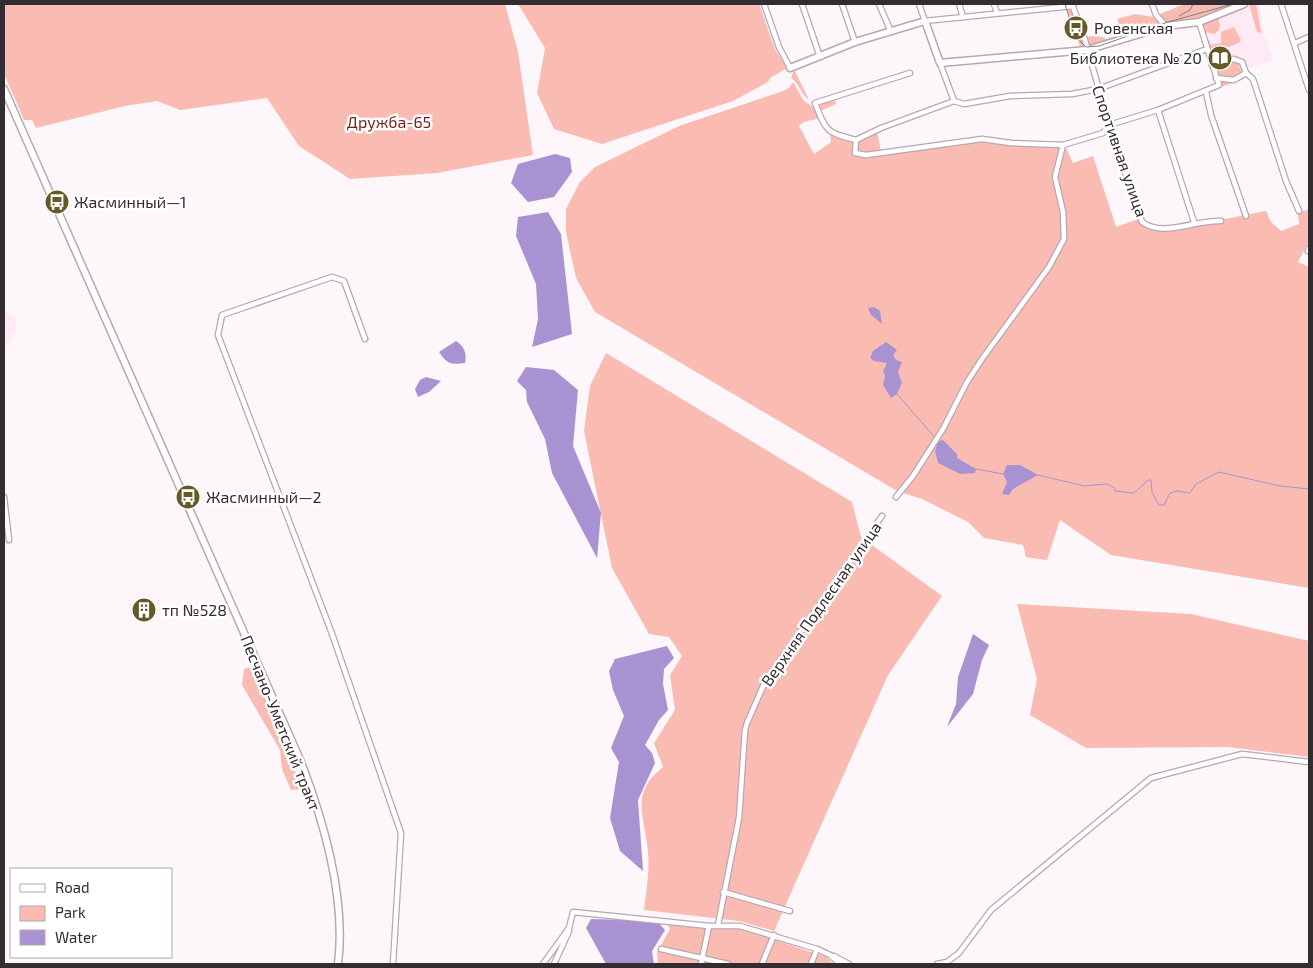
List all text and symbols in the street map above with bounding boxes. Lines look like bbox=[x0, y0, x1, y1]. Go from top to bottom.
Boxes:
bus stop icon: Ровенская bbox=[1063, 15, 1089, 41]
place label: Ровенская bbox=[1094, 18, 1173, 37]
library icon: Библиотека № 20 bbox=[1207, 45, 1233, 71]
place label: Библиотека № 20 bbox=[1070, 48, 1202, 67]
street label: Спортивная улица bbox=[1088, 83, 1152, 219]
park label: Дружба-65 bbox=[347, 112, 431, 132]
bus stop icon: Жасминный—1 bbox=[44, 189, 70, 215]
place label: Жасминный—1 bbox=[74, 192, 186, 211]
bus stop icon: Жасминный—2 bbox=[175, 484, 201, 510]
place label: Жасминный—2 bbox=[206, 487, 321, 506]
street label: Верхняя Подлесная улица bbox=[757, 518, 885, 690]
building icon: тп №528 bbox=[131, 597, 157, 623]
place label: тп №528 bbox=[162, 600, 227, 619]
street label: Песчано-Уметский тракт bbox=[238, 632, 325, 813]
legend bbox=[10, 868, 172, 958]
text: Road bbox=[55, 878, 90, 896]
text: Park bbox=[55, 903, 86, 921]
text: Water bbox=[55, 928, 97, 946]

